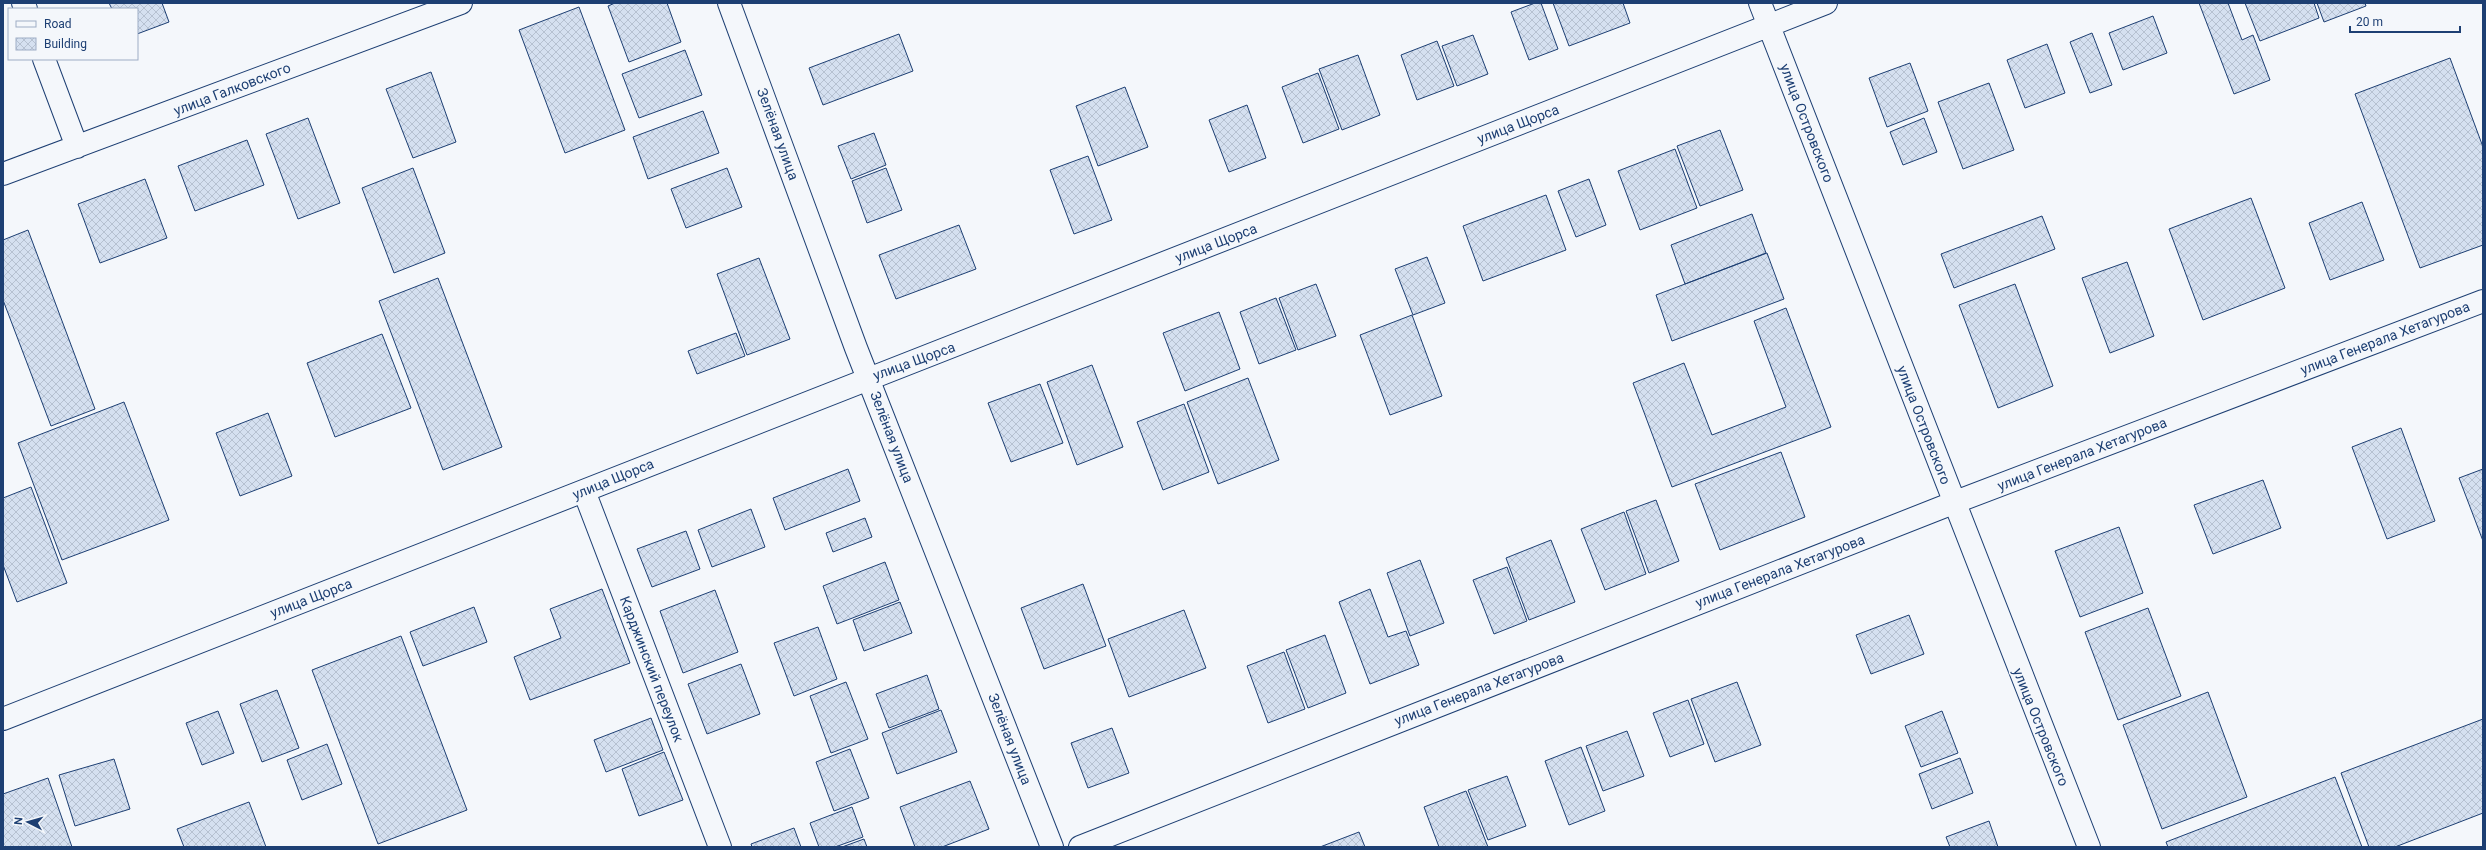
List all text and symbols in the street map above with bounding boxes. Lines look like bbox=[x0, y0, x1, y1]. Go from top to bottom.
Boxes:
legend bbox=[8, 8, 138, 60]
scale bar bbox=[2350, 8, 2460, 34]
text: 20 m bbox=[2356, 15, 2383, 29]
text: Road bbox=[44, 17, 72, 31]
text: Building bbox=[44, 37, 87, 51]
street label: улица Галковского bbox=[171, 59, 293, 119]
street label: улица Островского bbox=[1777, 61, 1837, 185]
street label: Зелёная улица bbox=[754, 86, 802, 182]
street label: улица Щорса bbox=[1475, 101, 1561, 147]
street label: улица Щорса bbox=[1173, 220, 1259, 266]
street label: улица Генерала Хетагурова bbox=[2298, 298, 2472, 378]
street label: улица Щорса bbox=[871, 339, 957, 383]
street label: улица Островского bbox=[1894, 363, 1954, 487]
street label: Зелёная улица bbox=[867, 389, 917, 485]
street label: улица Генерала Хетагурова bbox=[1995, 414, 2169, 494]
street label: улица Щорса bbox=[570, 455, 656, 503]
street label: улица Генерала Хетагурова bbox=[1693, 531, 1867, 611]
street label: улица Щорса bbox=[268, 575, 354, 621]
street label: Карджинский переулок bbox=[617, 594, 687, 745]
street label: улица Генерала Хетагурова bbox=[1392, 649, 1566, 729]
street label: улица Островского bbox=[2010, 666, 2072, 788]
street label: Зелёная улица bbox=[985, 691, 1035, 787]
north arrow bbox=[8, 802, 48, 842]
text: N bbox=[12, 816, 25, 826]

